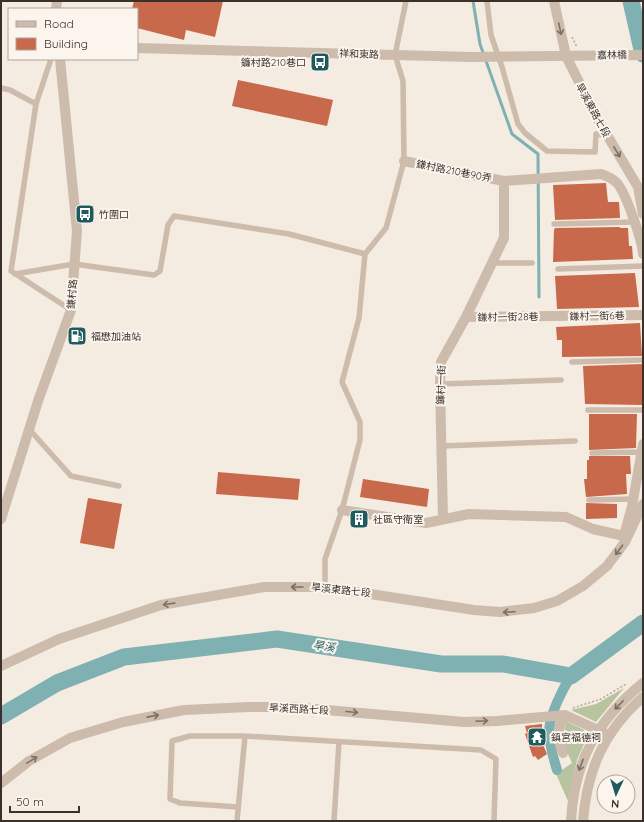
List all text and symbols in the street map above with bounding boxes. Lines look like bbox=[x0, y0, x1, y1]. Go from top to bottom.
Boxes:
legend bbox=[8, 8, 138, 60]
text: Road bbox=[44, 16, 74, 31]
one-way arrow bbox=[556, 22, 564, 35]
text: Building bbox=[44, 36, 88, 51]
street label: 祥和東路 bbox=[339, 47, 379, 61]
street label: 嘉林橋 bbox=[597, 48, 627, 62]
bus stop icon: 鐮村路210巷口 bbox=[309, 51, 331, 73]
place label: 鐮村路210巷口 bbox=[241, 56, 306, 69]
street label: 旱溪東路七段 bbox=[573, 81, 613, 139]
one-way arrow bbox=[614, 146, 622, 158]
street label: 鎌村路210巷90弄 bbox=[415, 157, 493, 185]
bus stop icon: 竹圍口 bbox=[74, 203, 96, 225]
place label: 竹圍口 bbox=[99, 208, 129, 221]
street label: 鎌村路 bbox=[64, 278, 80, 310]
street label: 鎌村一街6巷 bbox=[569, 309, 625, 323]
street label: 鎌村一街28巷 bbox=[477, 310, 539, 324]
fuel station icon: 福懋加油站 bbox=[66, 325, 88, 347]
place label: 福懋加油站 bbox=[91, 330, 141, 343]
street label: 鐮村一街 bbox=[434, 365, 448, 405]
building icon: 社區守衛室 bbox=[348, 508, 370, 530]
place label: 社區守衛室 bbox=[373, 513, 423, 526]
one-way arrow bbox=[614, 545, 623, 556]
street label: 旱溪東路七段 bbox=[310, 580, 372, 600]
one-way arrow bbox=[291, 583, 304, 591]
one-way arrow bbox=[163, 600, 176, 608]
one-way arrow bbox=[503, 608, 516, 616]
water label: 旱溪 bbox=[312, 637, 338, 655]
one-way arrow bbox=[614, 700, 624, 710]
street label: 旱溪西路七段 bbox=[269, 701, 329, 717]
one-way arrow bbox=[345, 709, 358, 716]
one-way arrow bbox=[146, 711, 159, 719]
one-way arrow bbox=[475, 718, 488, 725]
temple icon: 鎮宮福德祠 bbox=[526, 726, 548, 748]
place label: 鎮宮福德祠 bbox=[551, 731, 601, 744]
one-way arrow bbox=[26, 756, 37, 764]
one-way arrow bbox=[577, 758, 585, 770]
north arrow bbox=[596, 774, 636, 814]
scale bar bbox=[10, 788, 79, 814]
text: 50 m bbox=[16, 794, 44, 809]
text: N bbox=[611, 797, 620, 811]

